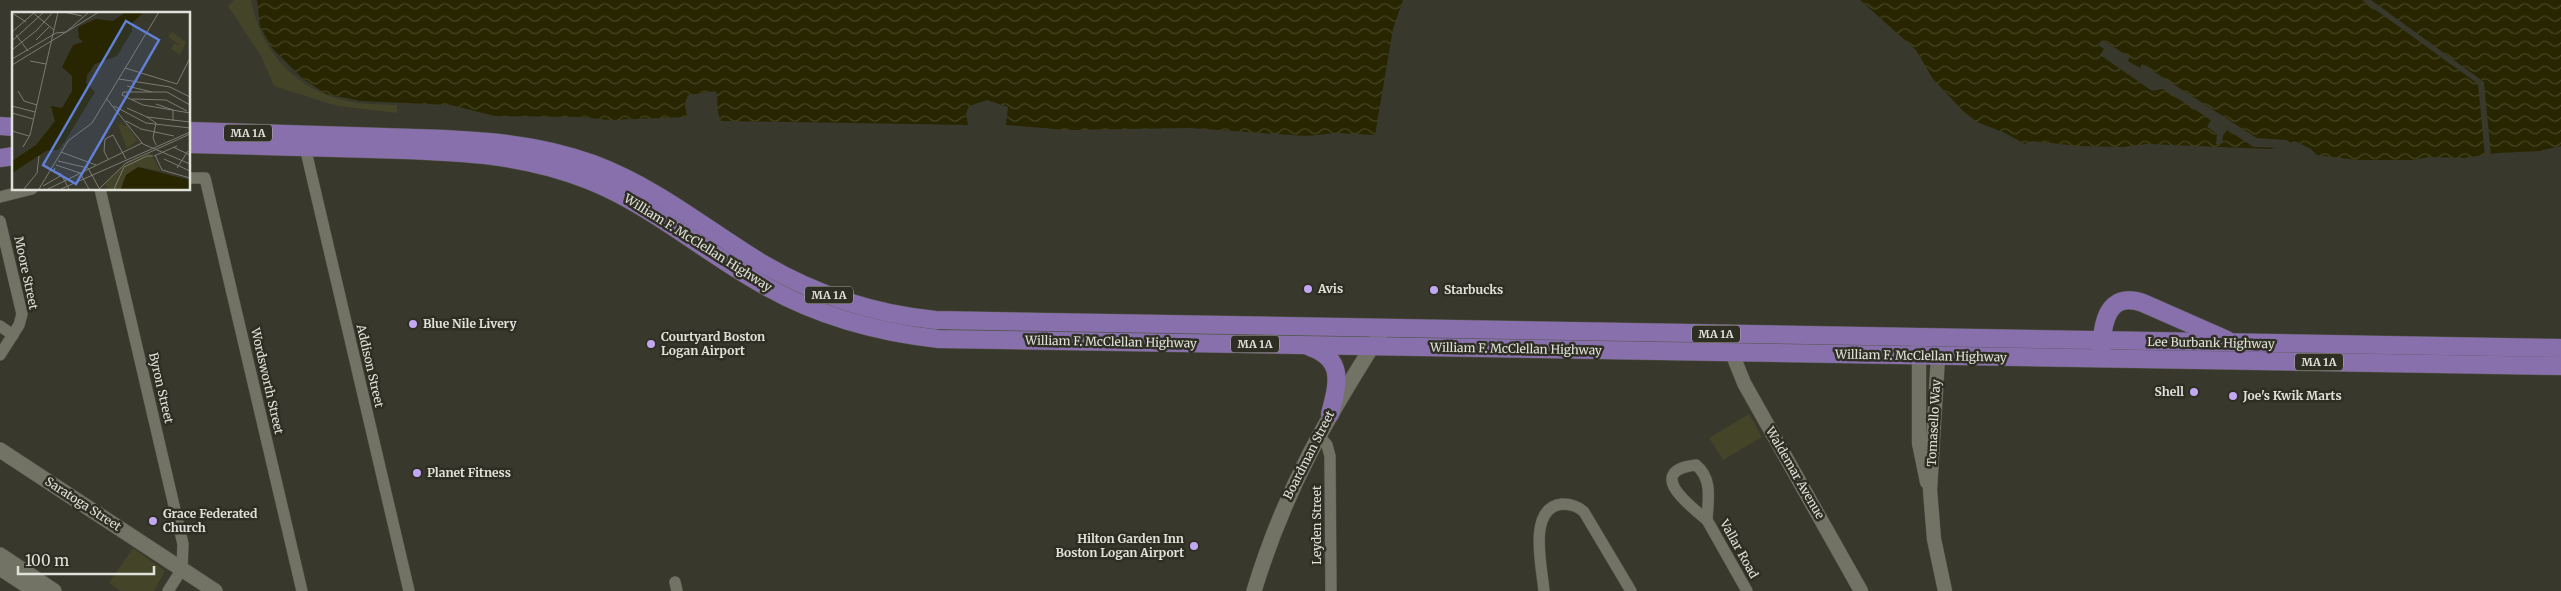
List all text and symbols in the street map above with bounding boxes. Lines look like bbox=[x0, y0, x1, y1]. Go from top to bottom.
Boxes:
inset map bbox=[12, 12, 190, 190]
road number: MA 1A bbox=[224, 125, 272, 142]
street label: William F. McClellan Highway bbox=[621, 190, 775, 294]
street label: Moore Street bbox=[11, 235, 42, 311]
place label: Avis bbox=[1317, 281, 1343, 296]
place label: Starbucks bbox=[1444, 282, 1503, 297]
marker: Avis bbox=[1302, 283, 1314, 295]
marker: Starbucks bbox=[1428, 284, 1440, 296]
road number: MA 1A bbox=[805, 286, 853, 304]
place label: Blue Nile Livery bbox=[423, 316, 517, 331]
marker: Blue Nile Livery bbox=[407, 318, 419, 330]
street label: Addison Street bbox=[353, 322, 387, 409]
street label: Wordsworth Street bbox=[248, 325, 287, 436]
road number: MA 1A bbox=[1692, 326, 1740, 342]
place label: Courtyard Boston Logan Airport bbox=[661, 329, 765, 358]
street label: William F. McClellan Highway bbox=[1024, 332, 1197, 350]
street label: Lee Burbank Highway bbox=[2147, 334, 2275, 351]
road number: MA 1A bbox=[1231, 336, 1279, 352]
marker: Courtyard Boston Logan Airport bbox=[645, 338, 657, 350]
street label: William F. McClellan Highway bbox=[1429, 339, 1602, 357]
street label: William F. McClellan Highway bbox=[1834, 346, 2007, 364]
street label: Byron Street bbox=[146, 351, 177, 425]
road number: MA 1A bbox=[2295, 354, 2343, 371]
street label: Tomasello Way bbox=[1924, 379, 1943, 467]
place label: Shell bbox=[2155, 384, 2184, 399]
marker: Shell bbox=[2188, 386, 2200, 398]
place label: Joe's Kwik Marts bbox=[2242, 388, 2342, 403]
marker: Joe's Kwik Marts bbox=[2227, 390, 2239, 402]
street label: Boardman Street bbox=[1280, 408, 1338, 502]
street label: Waldemar Avenue bbox=[1762, 423, 1828, 522]
place label: Planet Fitness bbox=[427, 465, 511, 480]
marker: Planet Fitness bbox=[411, 467, 423, 479]
street label: Saratoga Street bbox=[42, 473, 124, 534]
street label: Leyden Street bbox=[1309, 485, 1324, 565]
place label: Grace Federated Church bbox=[163, 506, 258, 535]
marker: Grace Federated Church bbox=[147, 515, 159, 527]
street label: Vallar Road bbox=[1717, 516, 1762, 581]
place label: Hilton Garden Inn Boston Logan Airport bbox=[1055, 531, 1184, 560]
marker: Hilton Garden Inn Boston Logan Airport bbox=[1188, 540, 1200, 552]
scale bar bbox=[18, 544, 154, 576]
text: 100 m bbox=[25, 551, 69, 570]

